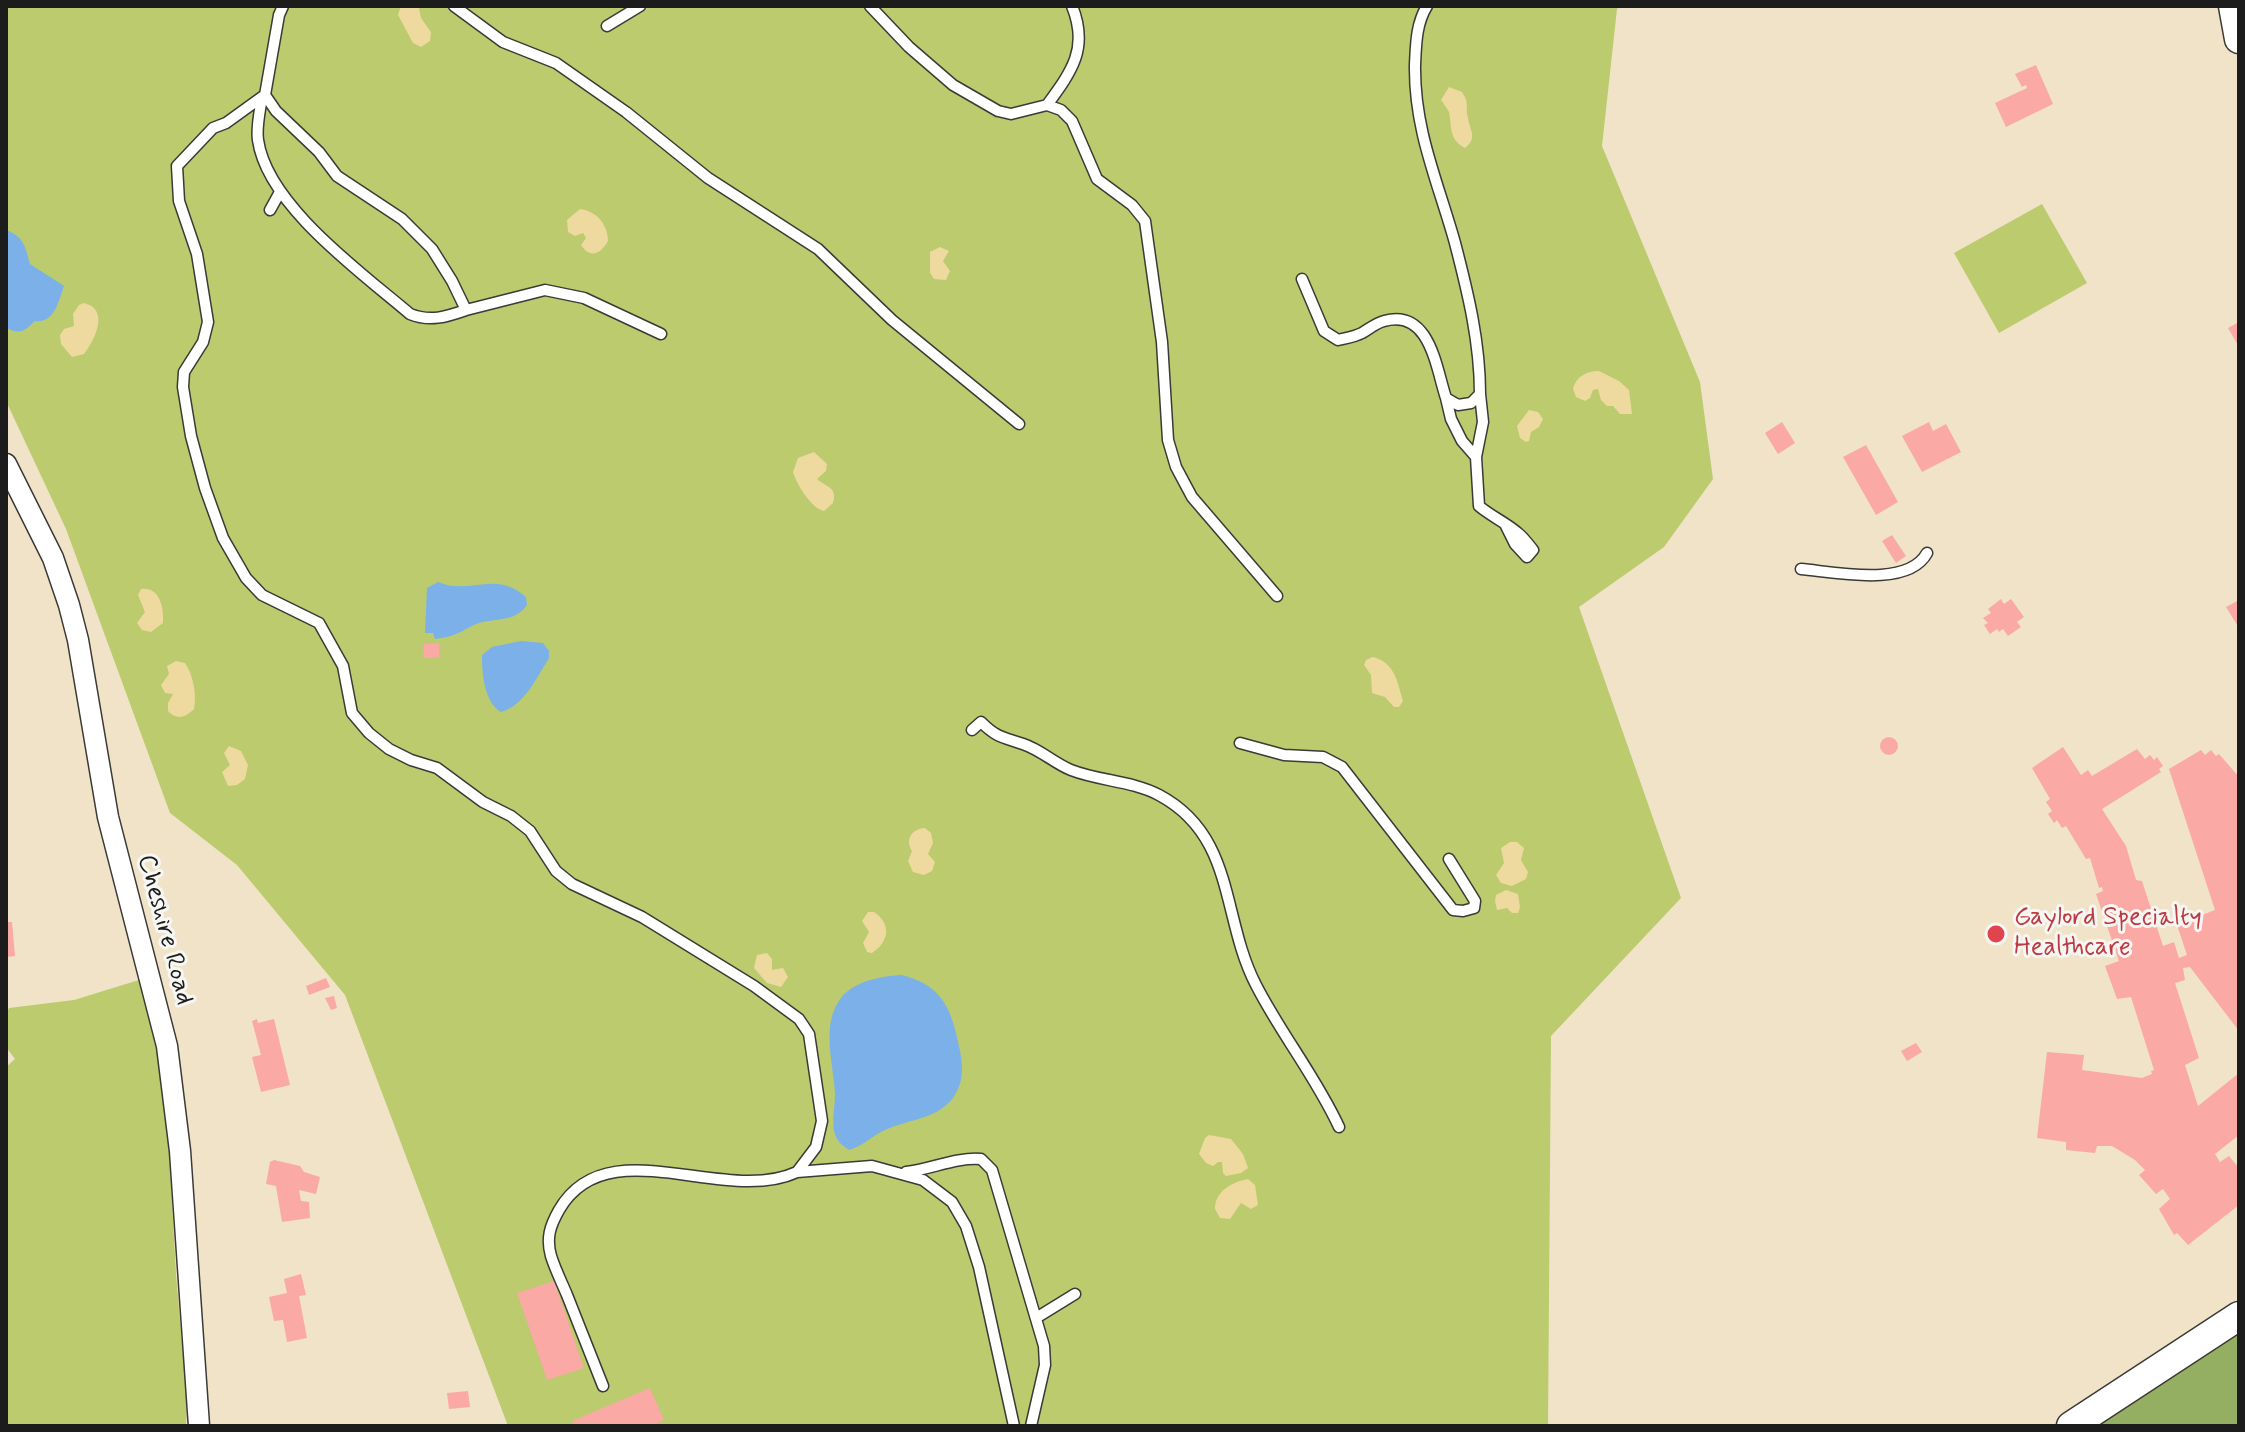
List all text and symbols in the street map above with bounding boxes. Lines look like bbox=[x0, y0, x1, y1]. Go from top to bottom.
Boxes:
street label: Cheshire Road bbox=[129, 851, 199, 1009]
place label: Gaylord Specialty Healthcare bbox=[2014, 903, 2202, 964]
marker: Gaylord Specialty Healthcare bbox=[1985, 923, 2007, 945]

